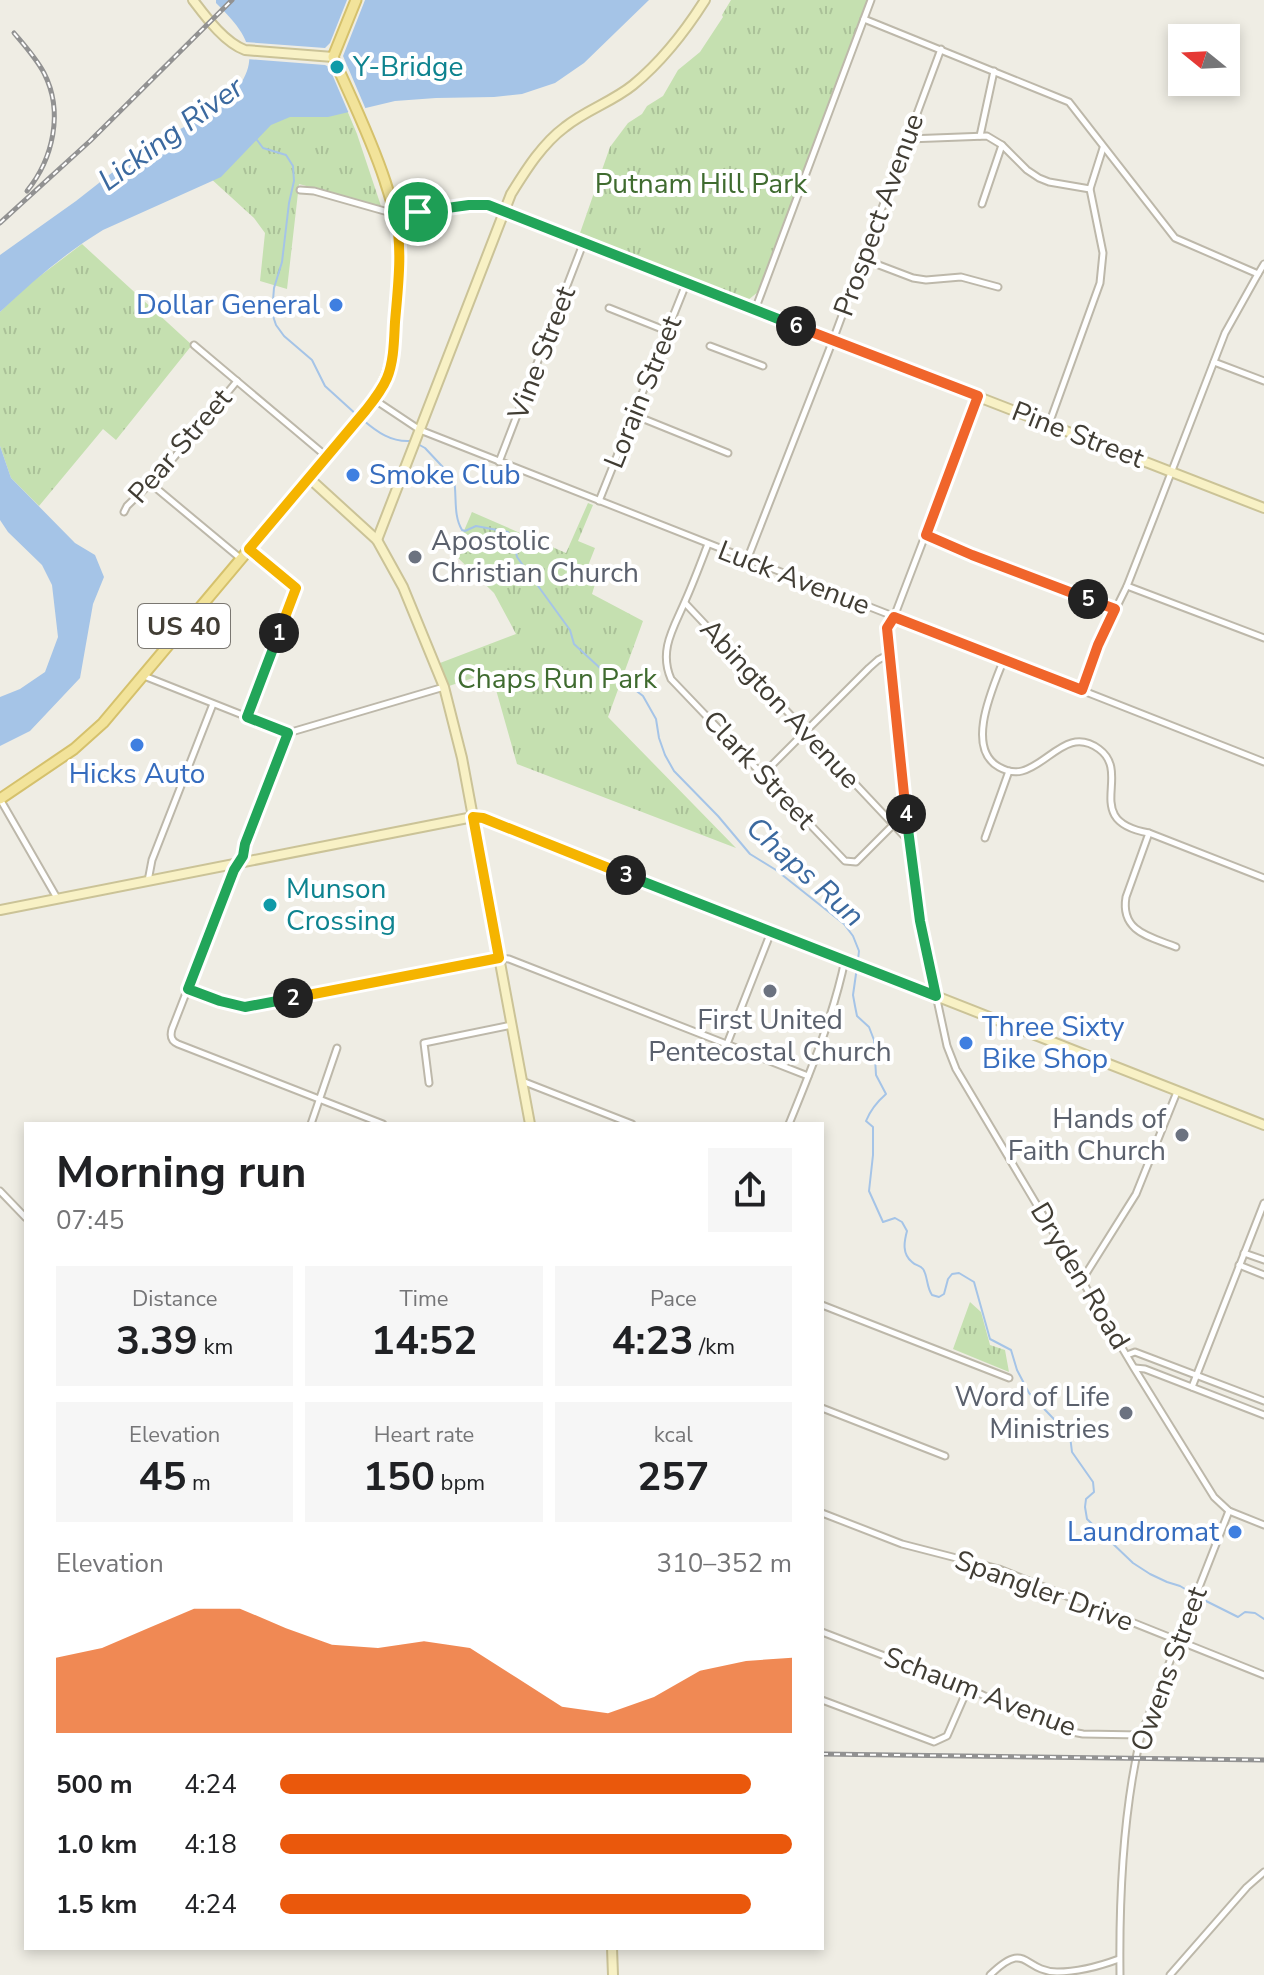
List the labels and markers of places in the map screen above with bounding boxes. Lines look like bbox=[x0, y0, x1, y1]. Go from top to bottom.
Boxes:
place label: Y-Bridge bbox=[352, 48, 463, 86]
marker: Y-Bridge bbox=[328, 58, 346, 76]
pin bbox=[384, 178, 452, 246]
place label: Dollar General bbox=[136, 286, 321, 324]
marker: Dollar General bbox=[327, 296, 345, 314]
pin: 6 bbox=[776, 306, 816, 346]
place label: Smoke Club bbox=[369, 456, 521, 494]
marker: Smoke Club bbox=[344, 466, 362, 484]
place label: Apostolic Christian Church bbox=[431, 522, 639, 592]
marker: Apostolic Christian Church bbox=[406, 548, 424, 566]
pin: 5 bbox=[1068, 579, 1108, 619]
pin: 1 bbox=[259, 613, 299, 653]
marker: Hicks Auto bbox=[128, 736, 146, 754]
place label: Hicks Auto bbox=[69, 755, 205, 793]
pin: 4 bbox=[886, 794, 926, 834]
pin: 3 bbox=[606, 855, 646, 895]
place label: Munson Crossing bbox=[286, 870, 396, 940]
marker: Munson Crossing bbox=[261, 896, 279, 914]
pin: 2 bbox=[273, 978, 313, 1018]
marker: First United Pentecostal Church bbox=[761, 982, 779, 1000]
place label: First United Pentecostal Church bbox=[648, 1001, 892, 1071]
place label: Three Sixty Bike Shop bbox=[982, 1008, 1125, 1078]
marker: Three Sixty Bike Shop bbox=[957, 1034, 975, 1052]
place label: Hands of Faith Church bbox=[1008, 1100, 1167, 1170]
marker: Hands of Faith Church bbox=[1173, 1126, 1191, 1144]
place label: Word of Life Ministries bbox=[954, 1378, 1110, 1448]
marker: Word of Life Ministries bbox=[1117, 1404, 1135, 1422]
place label: Laundromat bbox=[1067, 1513, 1219, 1551]
marker: Laundromat bbox=[1226, 1523, 1244, 1541]

